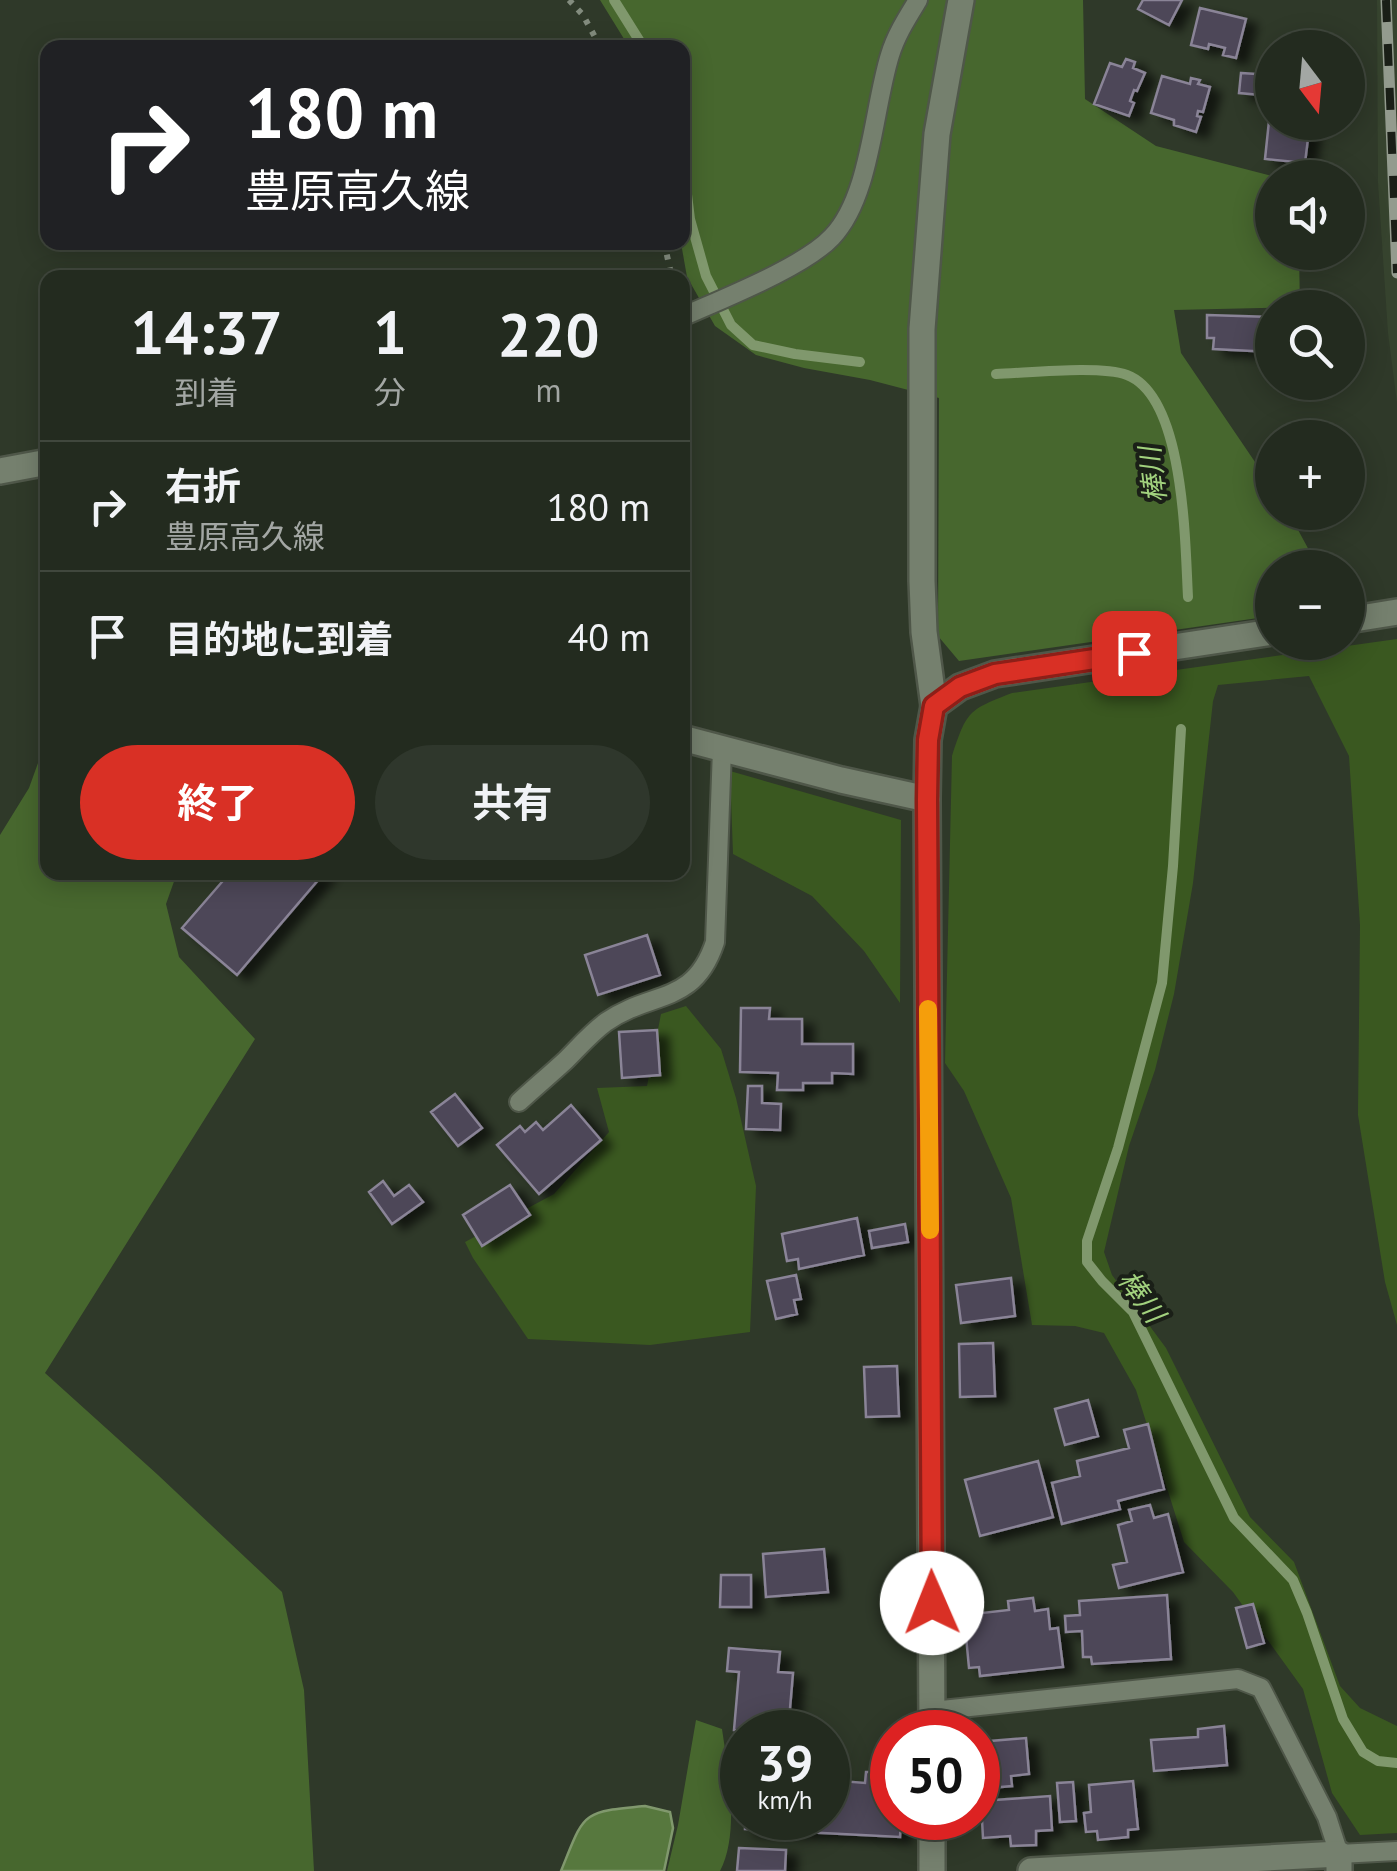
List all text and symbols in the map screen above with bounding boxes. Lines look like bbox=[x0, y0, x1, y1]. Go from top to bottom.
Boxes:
north arrow bbox=[1255, 30, 1365, 140]
map controls bbox=[1255, 30, 1365, 660]
text: 180 m bbox=[245, 67, 438, 157]
icon: right bbox=[80, 80, 210, 210]
button: sound bbox=[1255, 160, 1365, 270]
text: 豊原高久線 bbox=[245, 161, 470, 219]
button: search bbox=[1255, 290, 1365, 400]
text: 14:37 bbox=[130, 293, 283, 371]
text: 1 bbox=[373, 293, 407, 371]
text: 220 bbox=[497, 295, 600, 373]
text: m bbox=[536, 369, 562, 411]
text: 到着 bbox=[175, 371, 239, 413]
text: 分 bbox=[374, 371, 406, 413]
button: + bbox=[1255, 420, 1365, 530]
water label: 棒川 bbox=[1130, 442, 1174, 505]
text: 右折 bbox=[165, 461, 241, 510]
icon: right bbox=[80, 479, 135, 534]
text: 180 m bbox=[547, 482, 650, 531]
text: 豊原高久線 bbox=[165, 515, 325, 557]
button: − bbox=[1255, 550, 1365, 660]
icon: arrive bbox=[80, 609, 135, 664]
pin bbox=[1092, 611, 1177, 696]
text: 40 m bbox=[568, 612, 650, 661]
text: 目的地に到着 bbox=[165, 614, 393, 663]
icon: arrive bbox=[1107, 626, 1162, 681]
button: 終了 bbox=[80, 745, 355, 860]
button: 共有 bbox=[375, 745, 650, 860]
water label: 棒川 bbox=[1111, 1262, 1175, 1332]
position arrow bbox=[880, 1551, 984, 1655]
speed limit sign: 50 bbox=[870, 1710, 1000, 1840]
text: 39 bbox=[757, 1730, 813, 1795]
text: km/h bbox=[758, 1784, 812, 1816]

